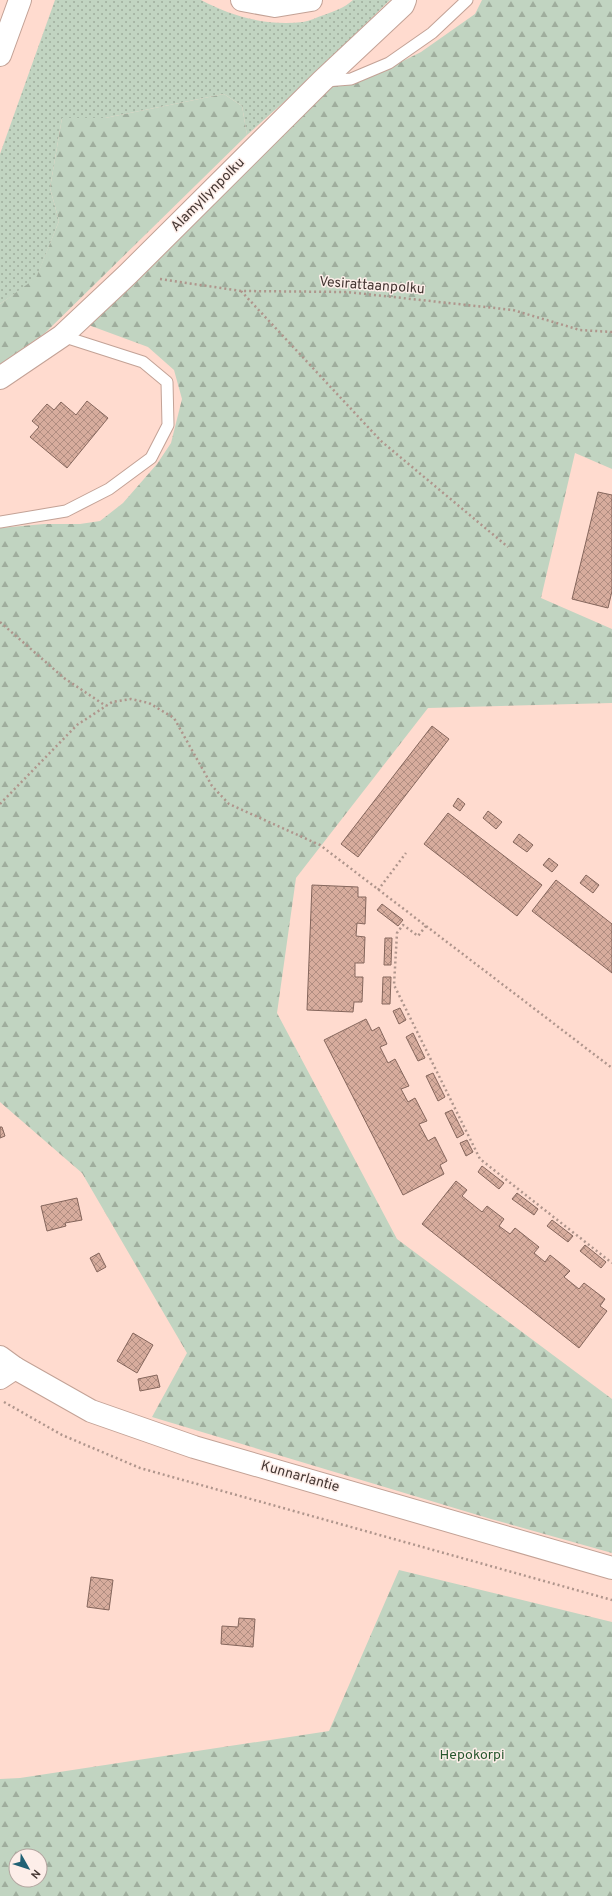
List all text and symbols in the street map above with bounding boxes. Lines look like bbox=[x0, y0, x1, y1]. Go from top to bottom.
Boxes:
street label: Alamyllynpolku bbox=[167, 154, 249, 236]
street label: Vesirattaanpolku bbox=[319, 274, 425, 298]
street label: Kunnarlantie bbox=[259, 1458, 341, 1496]
park label: Hepokorpi bbox=[439, 1747, 505, 1764]
north arrow bbox=[8, 1848, 48, 1888]
text: N bbox=[27, 1866, 43, 1881]

